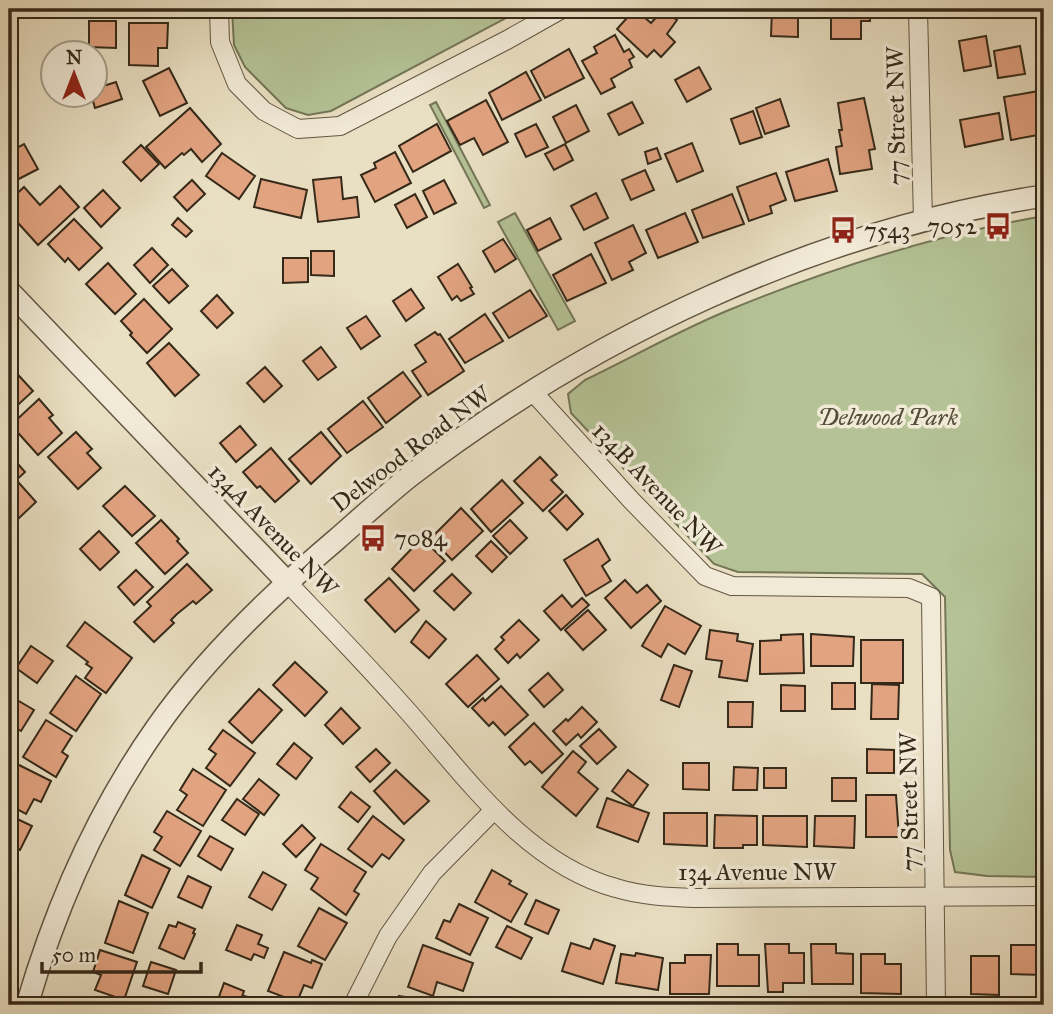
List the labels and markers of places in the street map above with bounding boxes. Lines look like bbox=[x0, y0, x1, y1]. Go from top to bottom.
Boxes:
place label: 7052 bbox=[927, 211, 977, 241]
bus stop icon: 7052 bbox=[983, 211, 1013, 241]
bus stop icon: 7543 bbox=[828, 215, 858, 245]
place label: 7543 bbox=[864, 215, 910, 245]
bus stop icon: 7084 bbox=[358, 523, 388, 553]
place label: 7084 bbox=[394, 523, 448, 553]

